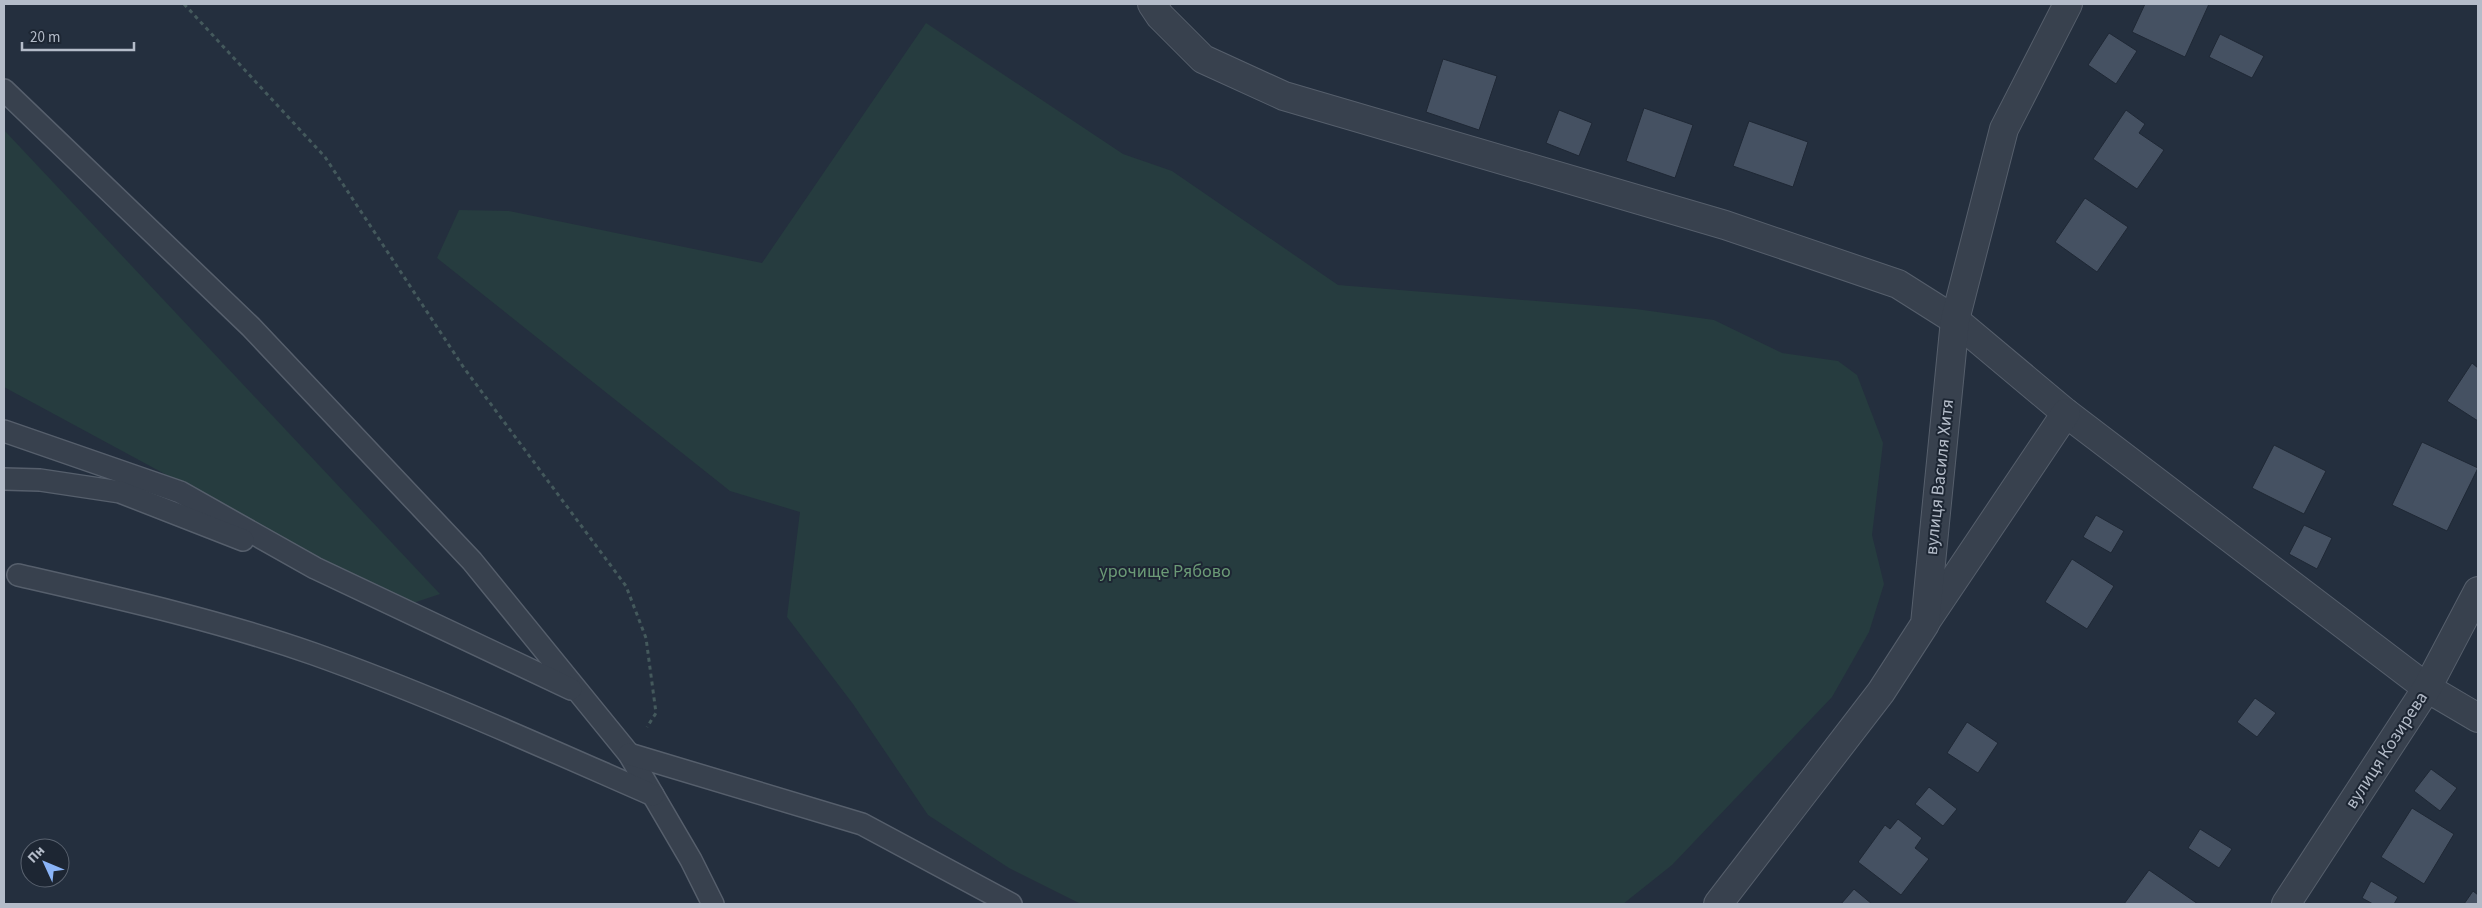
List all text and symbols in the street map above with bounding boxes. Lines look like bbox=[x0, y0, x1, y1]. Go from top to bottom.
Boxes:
scale bar bbox=[22, 20, 135, 52]
text: 20 m bbox=[30, 27, 60, 48]
street label: вулиця Василя Хитя bbox=[1919, 398, 1960, 556]
park label: урочище Рябово bbox=[1099, 559, 1231, 584]
street label: вулиця Козирева bbox=[2339, 687, 2434, 814]
north arrow bbox=[20, 838, 70, 888]
text: Пн bbox=[23, 841, 50, 868]

